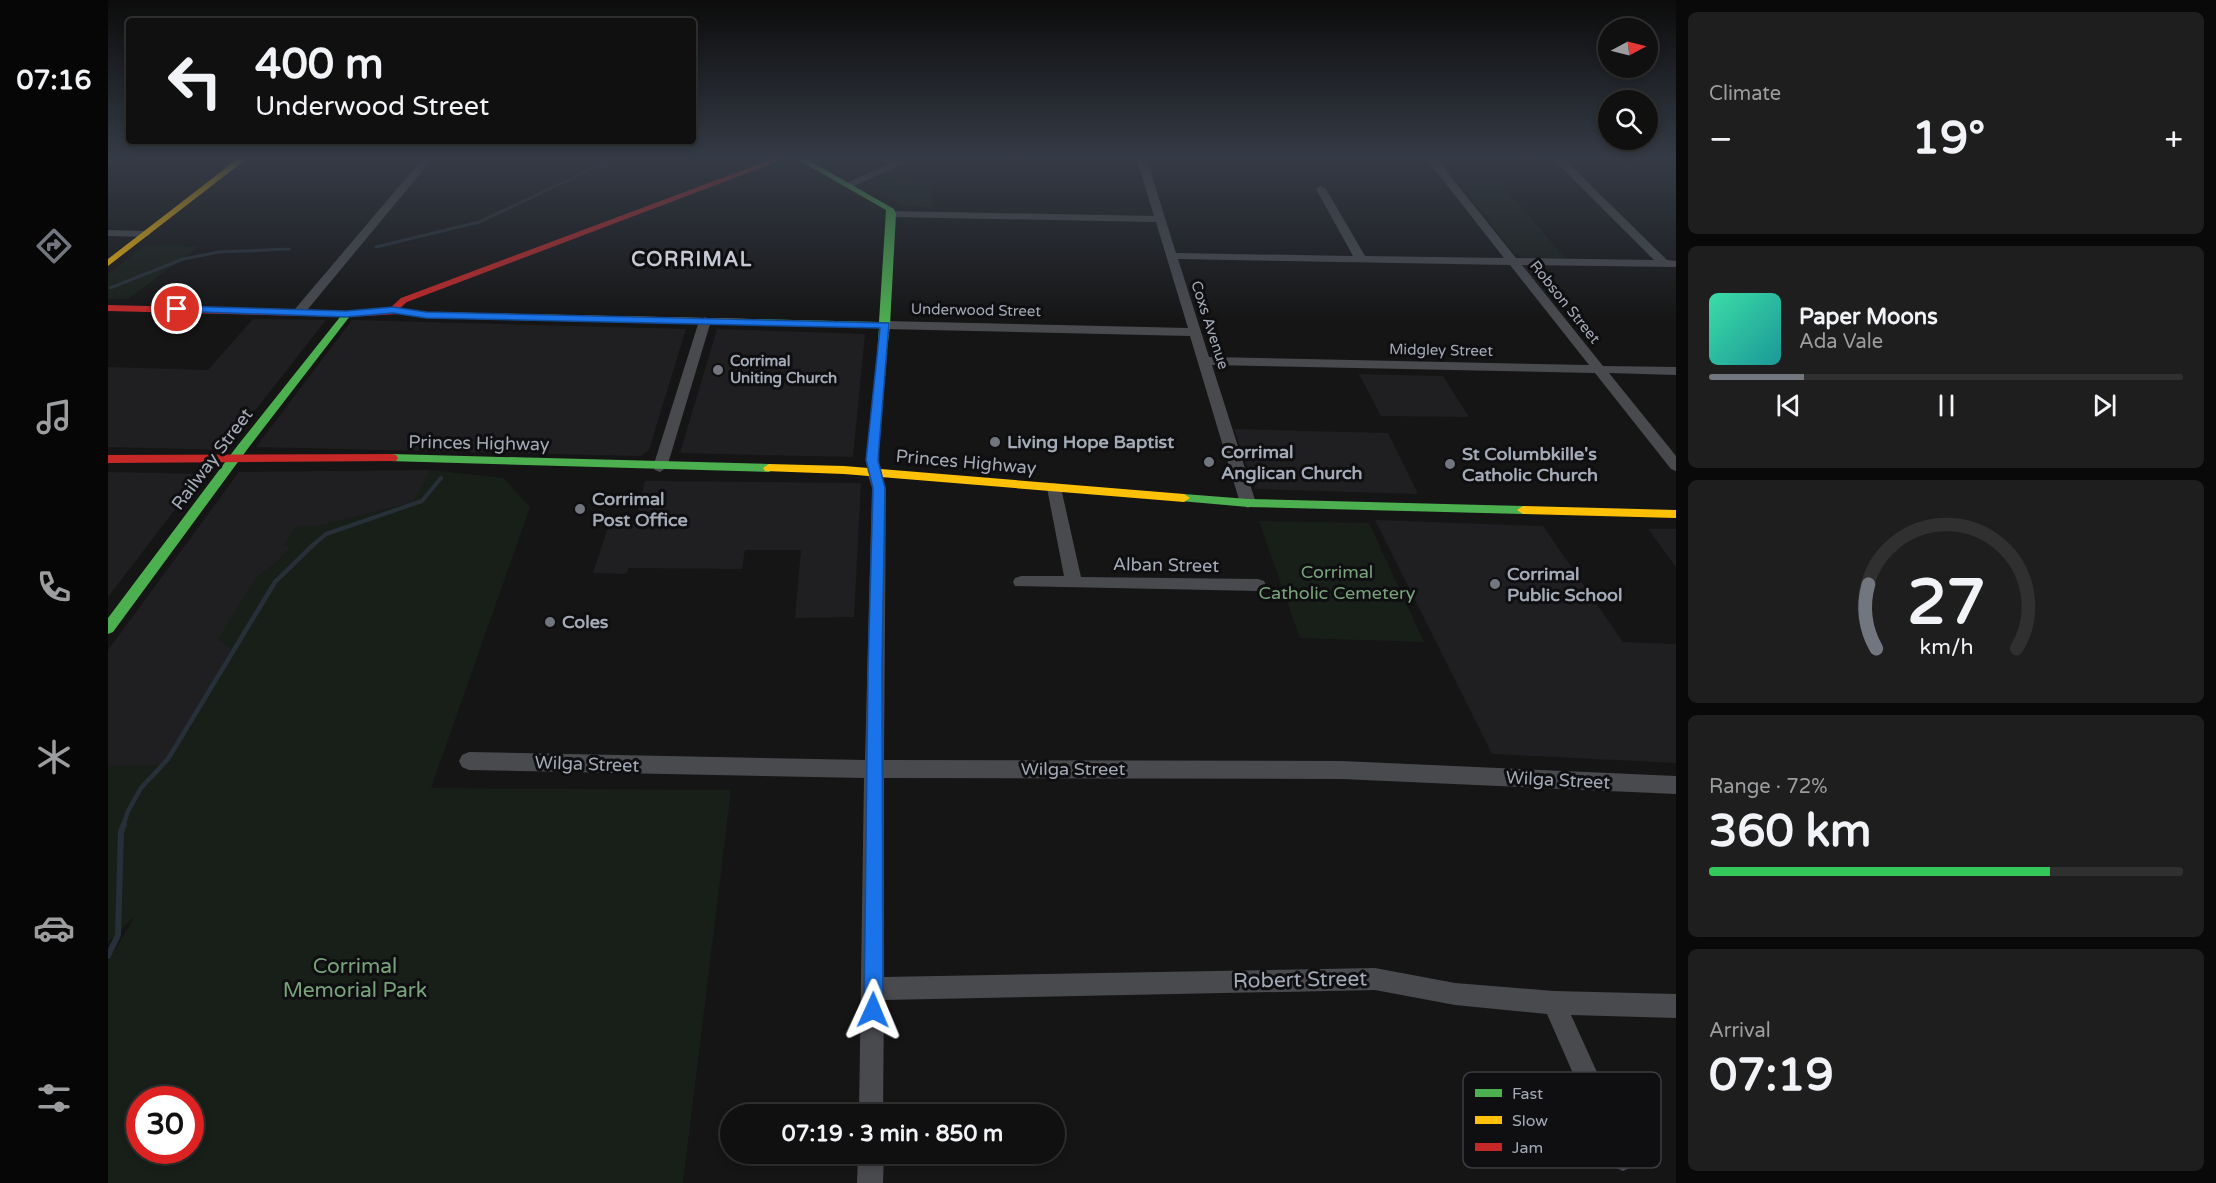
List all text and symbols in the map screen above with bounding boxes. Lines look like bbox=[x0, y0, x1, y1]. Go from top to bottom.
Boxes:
north arrow bbox=[1598, 18, 1658, 78]
map controls bbox=[1598, 18, 1658, 150]
text: 400 m bbox=[255, 39, 384, 90]
icon: left bbox=[156, 42, 234, 120]
text: 07:16 bbox=[17, 64, 91, 97]
text: Climate bbox=[1709, 82, 1781, 106]
text: Underwood Street bbox=[255, 90, 489, 123]
button: search bbox=[1598, 90, 1658, 150]
text: 19° bbox=[1912, 112, 1985, 166]
text: − bbox=[1709, 120, 1733, 159]
text: + bbox=[2164, 120, 2183, 159]
icon: directions bbox=[33, 225, 75, 267]
district label: CORRIMAL bbox=[631, 248, 753, 272]
street label: Robson Street bbox=[1526, 257, 1604, 347]
street label: Coxs Avenue bbox=[1187, 278, 1233, 372]
pin bbox=[151, 283, 202, 334]
icon: arrive bbox=[160, 292, 193, 325]
street label: Underwood Street bbox=[911, 300, 1042, 320]
text: Paper Moons bbox=[1799, 304, 1938, 330]
text: Ada Vale bbox=[1799, 330, 1883, 354]
street label: Midgley Street bbox=[1389, 340, 1493, 360]
place label: Corrimal Uniting Church bbox=[730, 352, 837, 388]
marker: Corrimal Uniting Church bbox=[711, 363, 725, 377]
icon: previous bbox=[1772, 389, 1805, 422]
icon: pause bbox=[1930, 389, 1963, 422]
icon: next bbox=[2088, 389, 2121, 422]
icon: music bbox=[33, 396, 75, 438]
street label: Railway Street bbox=[167, 404, 258, 514]
street label: Princes Highway bbox=[408, 431, 550, 455]
place label: Living Hope Baptist bbox=[1007, 431, 1174, 453]
marker: Living Hope Baptist bbox=[988, 435, 1002, 449]
place label: Corrimal Anglican Church bbox=[1221, 441, 1363, 484]
place label: St Columbkille's Catholic Church bbox=[1462, 443, 1598, 486]
street label: Princes Highway bbox=[895, 445, 1038, 479]
marker: Corrimal Anglican Church bbox=[1202, 455, 1216, 469]
marker: St Columbkille's Catholic Church bbox=[1443, 457, 1457, 471]
place label: Corrimal Post Office bbox=[592, 488, 688, 531]
marker: Corrimal Post Office bbox=[573, 502, 587, 516]
street label: Alban Street bbox=[1113, 553, 1219, 577]
park label: Corrimal Catholic Cemetery bbox=[1258, 561, 1416, 604]
place label: Corrimal Public School bbox=[1507, 563, 1623, 606]
icon: phone bbox=[33, 566, 75, 608]
text: 27 bbox=[1907, 566, 1985, 641]
marker: Corrimal Public School bbox=[1488, 577, 1502, 591]
place label: Coles bbox=[562, 611, 609, 633]
marker: Coles bbox=[543, 615, 557, 629]
text: km/h bbox=[1919, 634, 1973, 660]
icon: climate bbox=[33, 736, 75, 778]
street label: Wilga Street bbox=[534, 751, 640, 777]
street label: Wilga Street bbox=[1021, 758, 1125, 780]
street label: Wilga Street bbox=[1505, 766, 1611, 794]
text: Range · 72% bbox=[1709, 775, 1828, 799]
text: 360 km bbox=[1709, 805, 1871, 859]
icon: car bbox=[33, 907, 75, 949]
park label: Corrimal Memorial Park bbox=[283, 954, 427, 1003]
street label: Robert Street bbox=[1233, 966, 1367, 994]
position arrow bbox=[841, 978, 905, 1042]
text: Arrival bbox=[1709, 1019, 1771, 1043]
text: 07:19 bbox=[1709, 1049, 1834, 1103]
legend bbox=[1463, 1072, 1661, 1168]
icon: filters bbox=[33, 1077, 75, 1119]
text: Fast bbox=[1512, 1084, 1543, 1104]
speed limit sign: 30 bbox=[126, 1086, 204, 1164]
text: Slow bbox=[1512, 1111, 1548, 1131]
text: 07:19 · 3 min · 850 m bbox=[782, 1121, 1003, 1147]
text: Jam bbox=[1512, 1138, 1543, 1158]

